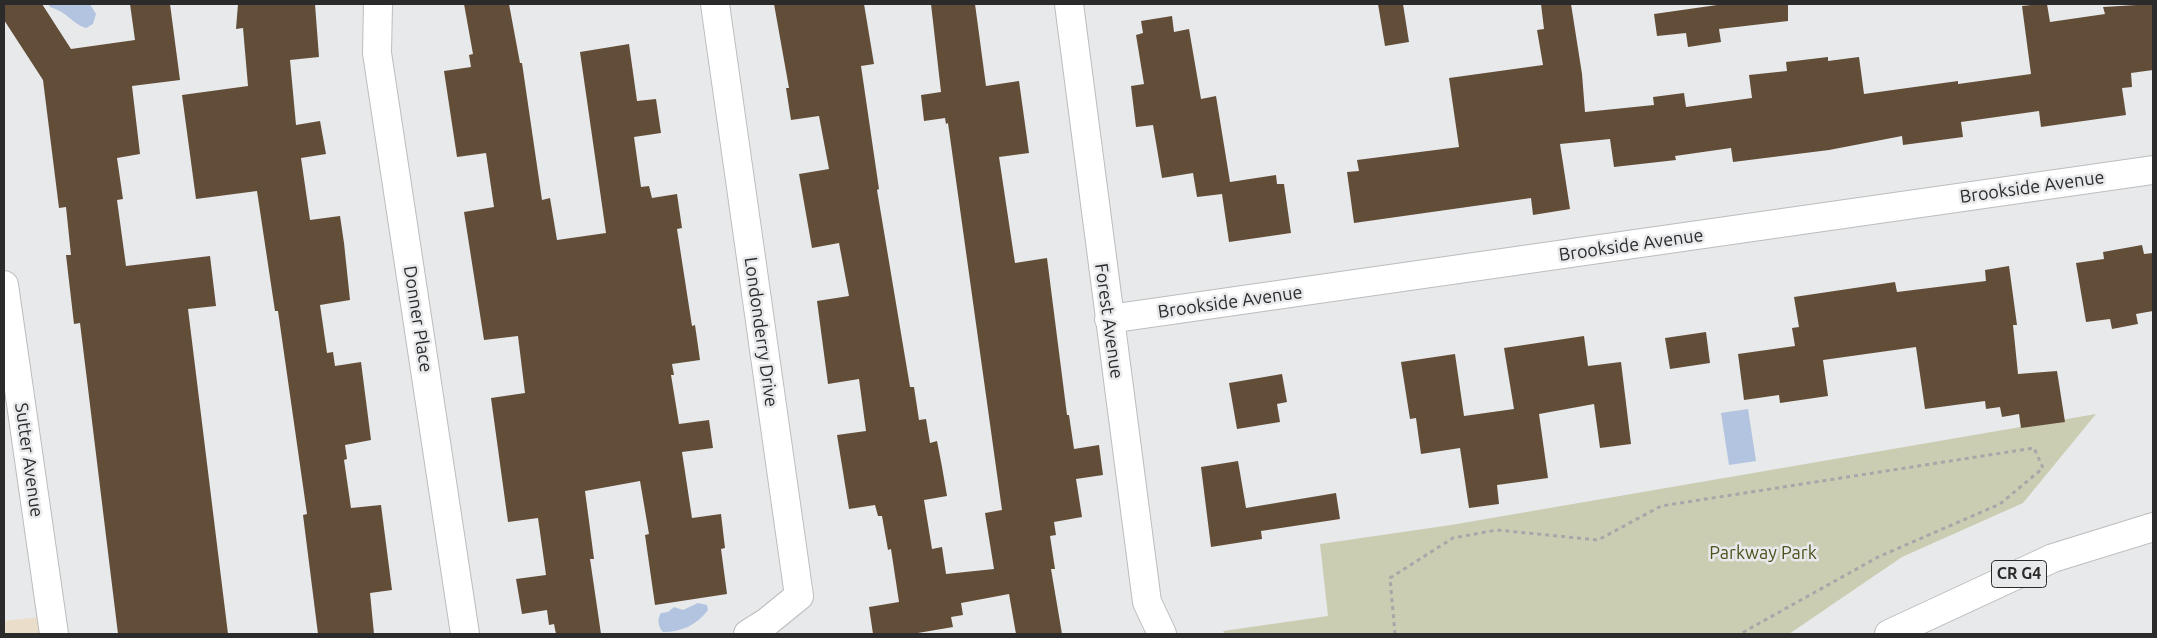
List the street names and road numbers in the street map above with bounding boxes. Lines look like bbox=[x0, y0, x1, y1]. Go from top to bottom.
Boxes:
street label: Brookside Avenue bbox=[1958, 166, 2106, 208]
street label: Brookside Avenue bbox=[1557, 224, 1705, 266]
street label: Londonderry Drive bbox=[740, 256, 782, 408]
street label: Forest Avenue bbox=[1090, 262, 1128, 380]
street label: Donner Place bbox=[399, 264, 437, 374]
street label: Brookside Avenue bbox=[1156, 281, 1304, 323]
street label: Sutter Avenue bbox=[10, 401, 48, 519]
road number: CR G4 bbox=[1992, 560, 2046, 588]

